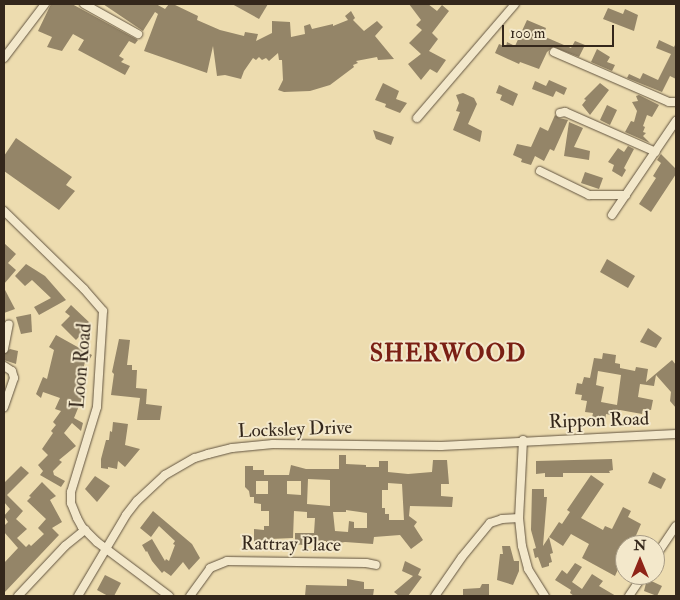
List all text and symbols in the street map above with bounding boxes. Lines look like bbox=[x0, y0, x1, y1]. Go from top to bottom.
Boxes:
scale bar bbox=[505, 15, 618, 47]
text: 100 m bbox=[510, 24, 545, 43]
street label: Loon Road bbox=[67, 322, 97, 410]
district label: SHERWOOD bbox=[369, 340, 527, 368]
street label: Rippon Road bbox=[548, 408, 650, 434]
street label: Locksley Drive bbox=[237, 417, 353, 443]
street label: Rattray Place bbox=[241, 533, 341, 557]
north arrow bbox=[615, 535, 665, 585]
text: N bbox=[634, 537, 646, 554]

